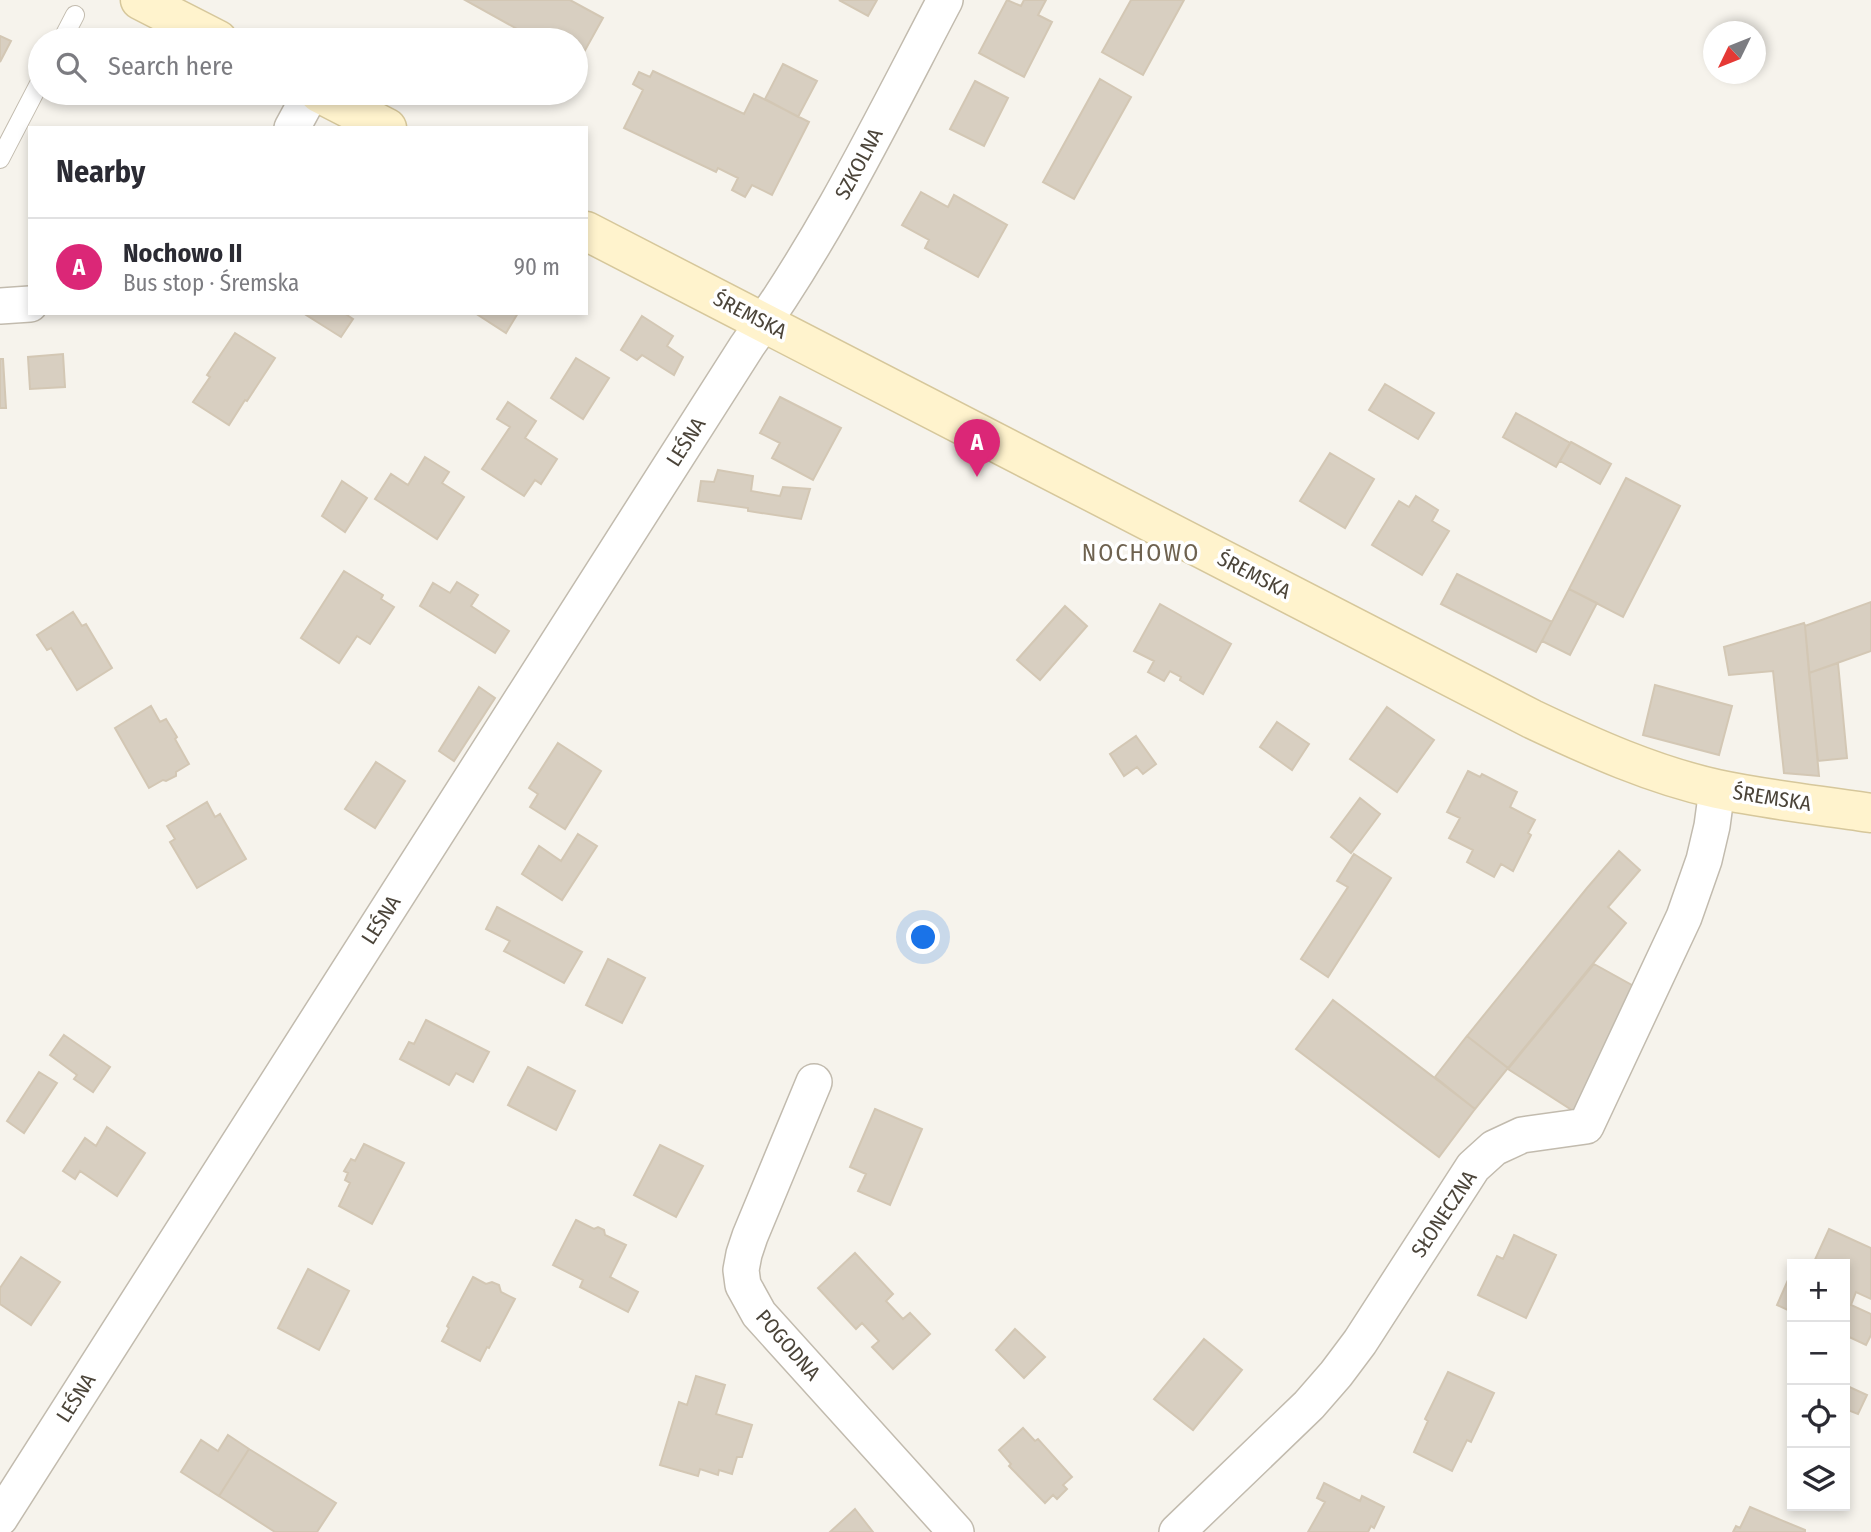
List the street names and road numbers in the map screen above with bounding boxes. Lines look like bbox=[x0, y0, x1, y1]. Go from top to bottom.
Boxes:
street label: SZKOLNA bbox=[829, 124, 889, 204]
street label: ŚREMSKA bbox=[709, 286, 791, 344]
street label: LEŚNA bbox=[661, 413, 711, 471]
street label: ŚREMSKA bbox=[1213, 546, 1295, 604]
street label: ŚREMSKA bbox=[1731, 779, 1813, 817]
street label: LEŚNA bbox=[356, 891, 406, 949]
street label: SŁONECZNA bbox=[1406, 1166, 1482, 1262]
street label: POGODNA bbox=[750, 1304, 826, 1386]
street label: LEŚNA bbox=[51, 1369, 101, 1427]

